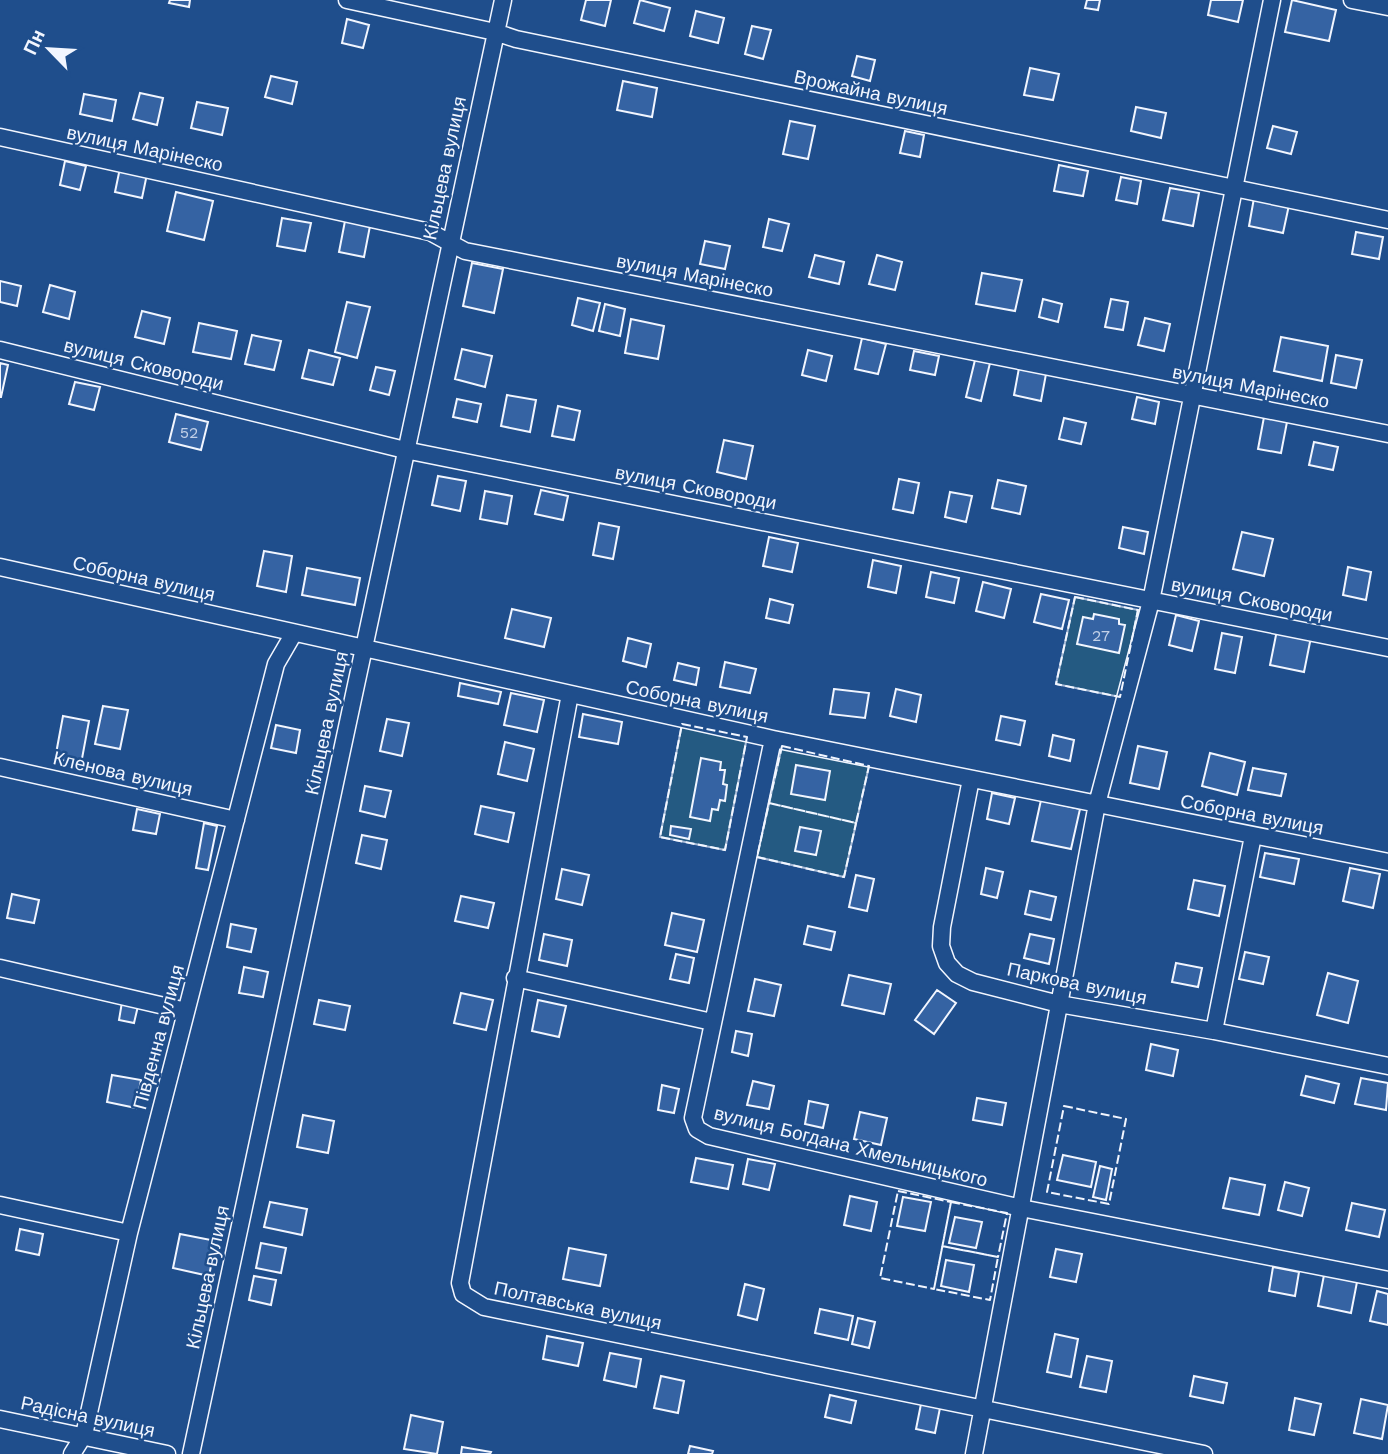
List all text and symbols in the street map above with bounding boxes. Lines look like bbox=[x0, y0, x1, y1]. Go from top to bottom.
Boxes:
north arrow bbox=[14, 14, 84, 84]
text: Пн bbox=[18, 26, 50, 58]
street label: Врожайна вулиця bbox=[792, 65, 950, 120]
street label: Кільцева вулиця bbox=[418, 94, 471, 242]
street label: вулиця Марінеско bbox=[65, 121, 225, 176]
street label: вулиця Марінеско bbox=[615, 249, 775, 302]
street label: вулиця Сковороди bbox=[62, 334, 226, 395]
street label: вулиця Марінеско bbox=[1171, 360, 1331, 413]
house number: 52 bbox=[180, 423, 198, 442]
street label: вулиця Сковороди bbox=[613, 461, 778, 514]
street label: Соборна вулиця bbox=[70, 551, 217, 606]
street label: вулиця Сковороди bbox=[1169, 573, 1334, 626]
house number: 27 bbox=[1092, 626, 1110, 645]
street label: Кільцева вулиця bbox=[300, 649, 353, 797]
street label: Соборна вулиця bbox=[623, 675, 770, 728]
street label: Кленова вулиця bbox=[51, 746, 195, 801]
street label: Соборна вулиця bbox=[1178, 789, 1326, 840]
street label: Паркова вулиця bbox=[1005, 957, 1149, 1010]
street label: Південна вулиця bbox=[128, 962, 189, 1112]
street label: вулиця Богдана Хмельницького bbox=[712, 1101, 990, 1192]
street label: Кільцева вулиця bbox=[181, 1203, 234, 1351]
street label: Полтавська вулиця bbox=[492, 1277, 664, 1334]
street label: Радісна вулиця bbox=[19, 1391, 157, 1442]

